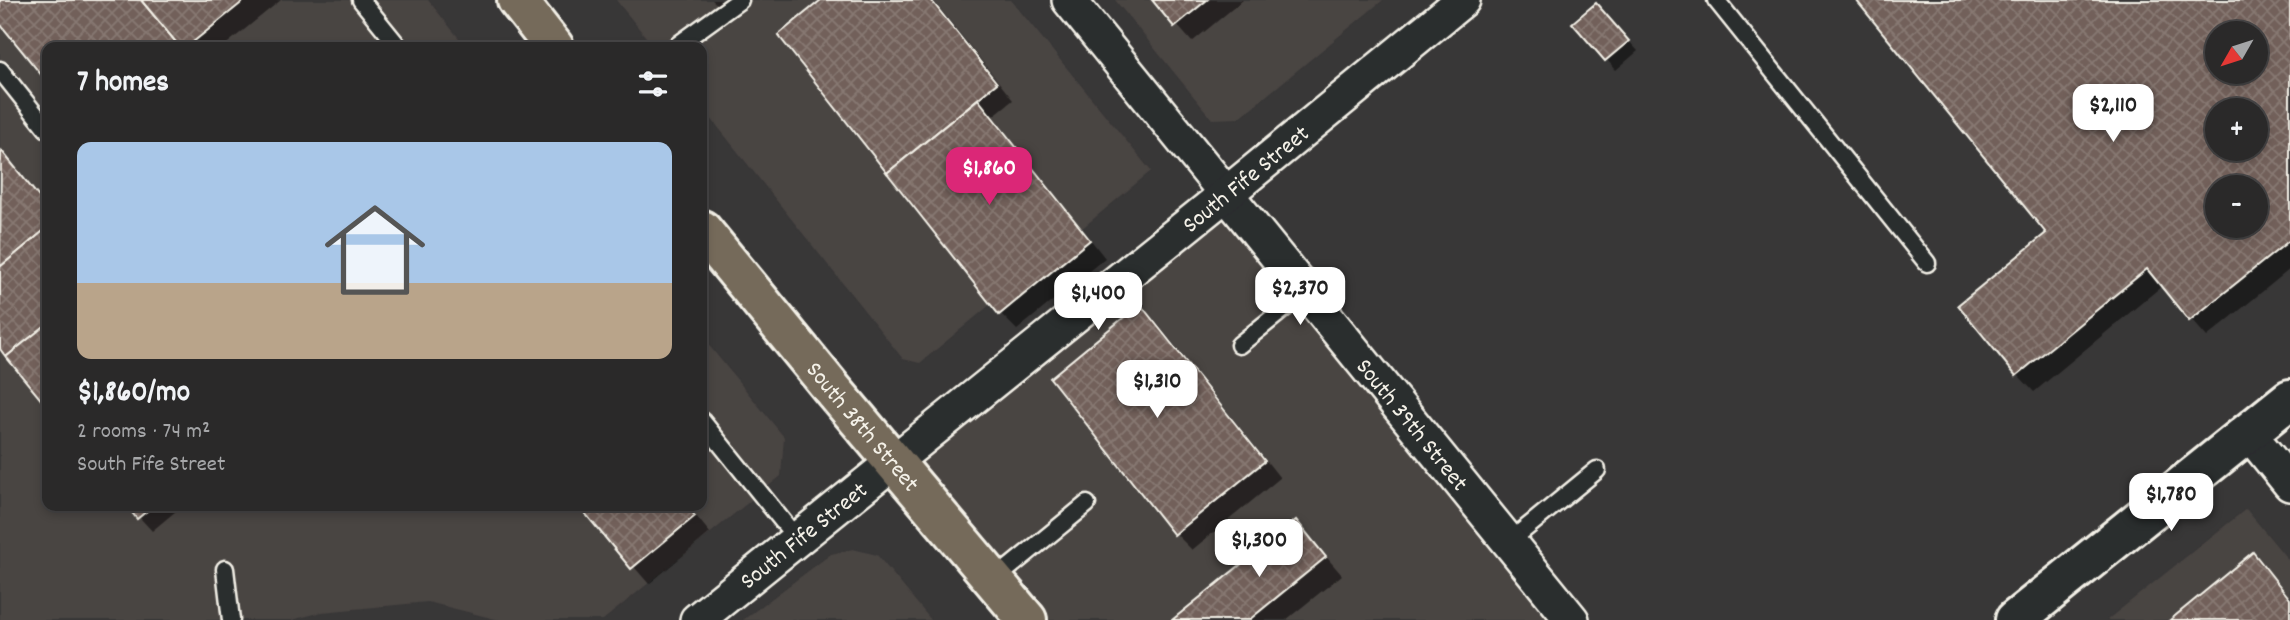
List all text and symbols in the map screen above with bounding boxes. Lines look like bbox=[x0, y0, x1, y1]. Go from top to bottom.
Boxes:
north arrow bbox=[2205, 21, 2268, 84]
map controls bbox=[2205, 21, 2268, 238]
text: 7 homes bbox=[77, 63, 169, 106]
icon: filters bbox=[634, 65, 672, 103]
pin: $2,110 bbox=[2056, 85, 2170, 144]
text: $2,110 bbox=[2089, 90, 2137, 123]
button: + bbox=[2205, 98, 2268, 161]
street label: South Fife Street bbox=[1176, 118, 1318, 243]
pin: $1,860 bbox=[932, 148, 1046, 207]
text: $1,860 bbox=[962, 153, 1016, 186]
button: − bbox=[2205, 175, 2268, 238]
icon: home bbox=[312, 187, 438, 313]
pin: $2,370 bbox=[1243, 268, 1357, 327]
pin: $1,400 bbox=[1041, 272, 1155, 332]
text: $2,370 bbox=[1271, 273, 1329, 306]
text: $1,400 bbox=[1070, 278, 1126, 311]
street label: South 39th Street bbox=[1346, 352, 1475, 500]
street label: South 38th Street bbox=[796, 355, 926, 501]
pin: $1,310 bbox=[1100, 360, 1214, 420]
text: $1,310 bbox=[1133, 366, 1181, 399]
text: $1,860/mo bbox=[77, 373, 190, 416]
text: 2 rooms · 74 m² bbox=[77, 416, 210, 449]
text: South Fife Street bbox=[77, 449, 225, 482]
pin: $1,780 bbox=[2114, 474, 2228, 533]
street label: South Fife Street bbox=[734, 475, 876, 599]
text: $1,780 bbox=[2145, 479, 2197, 512]
pin: $1,300 bbox=[1202, 520, 1316, 579]
text: $1,300 bbox=[1231, 525, 1287, 558]

